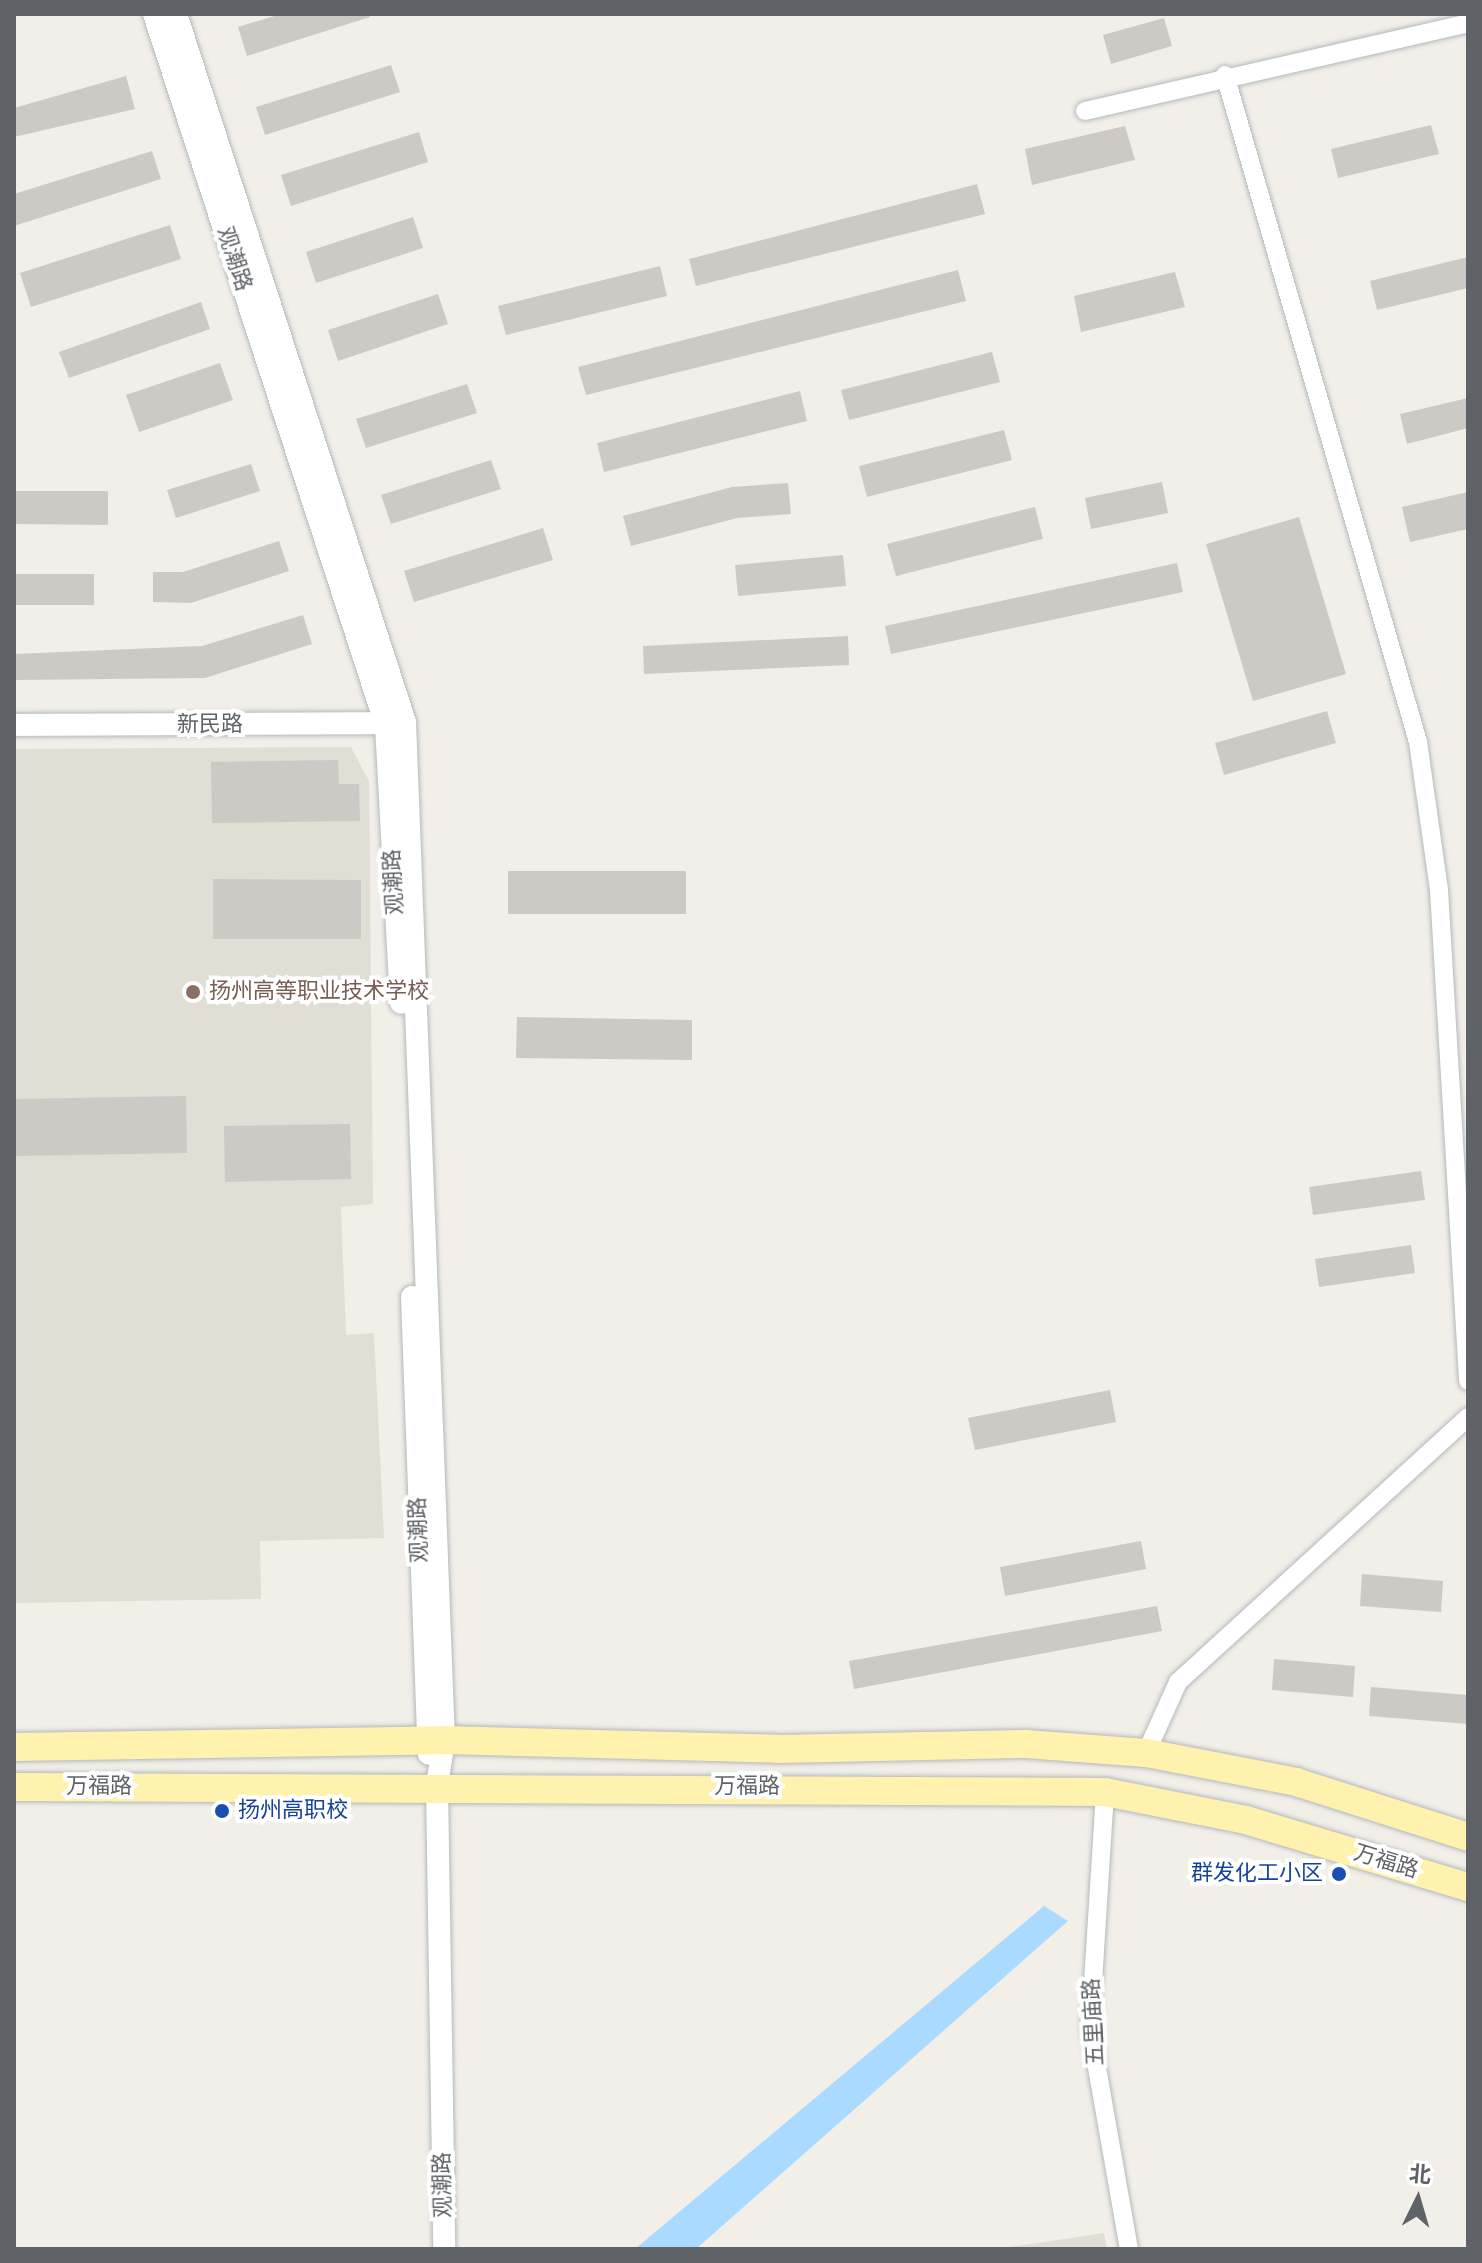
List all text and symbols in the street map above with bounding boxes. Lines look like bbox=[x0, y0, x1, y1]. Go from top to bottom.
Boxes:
street label: 观潮路 bbox=[211, 224, 257, 294]
street label: 新民路 bbox=[177, 712, 243, 738]
street label: 观潮路 bbox=[379, 848, 409, 916]
place label: 扬州高等职业技术学校 bbox=[209, 979, 429, 1005]
marker: 扬州高等职业技术学校 bbox=[184, 983, 202, 1001]
street label: 观潮路 bbox=[405, 1497, 433, 1563]
street label: 万福路 bbox=[66, 1774, 132, 1800]
street label: 万福路 bbox=[714, 1774, 780, 1800]
place label: 扬州高职校 bbox=[238, 1798, 348, 1824]
marker: 扬州高职校 bbox=[213, 1802, 231, 1820]
street label: 万福路 bbox=[1351, 1840, 1421, 1884]
place label: 群发化工小区 bbox=[1191, 1861, 1323, 1887]
marker: 群发化工小区 bbox=[1330, 1865, 1348, 1883]
street label: 五里庙路 bbox=[1079, 1977, 1109, 2067]
street label: 观潮路 bbox=[429, 2152, 457, 2218]
north arrow bbox=[1378, 2159, 1458, 2239]
text: 北 bbox=[1408, 2161, 1432, 2189]

